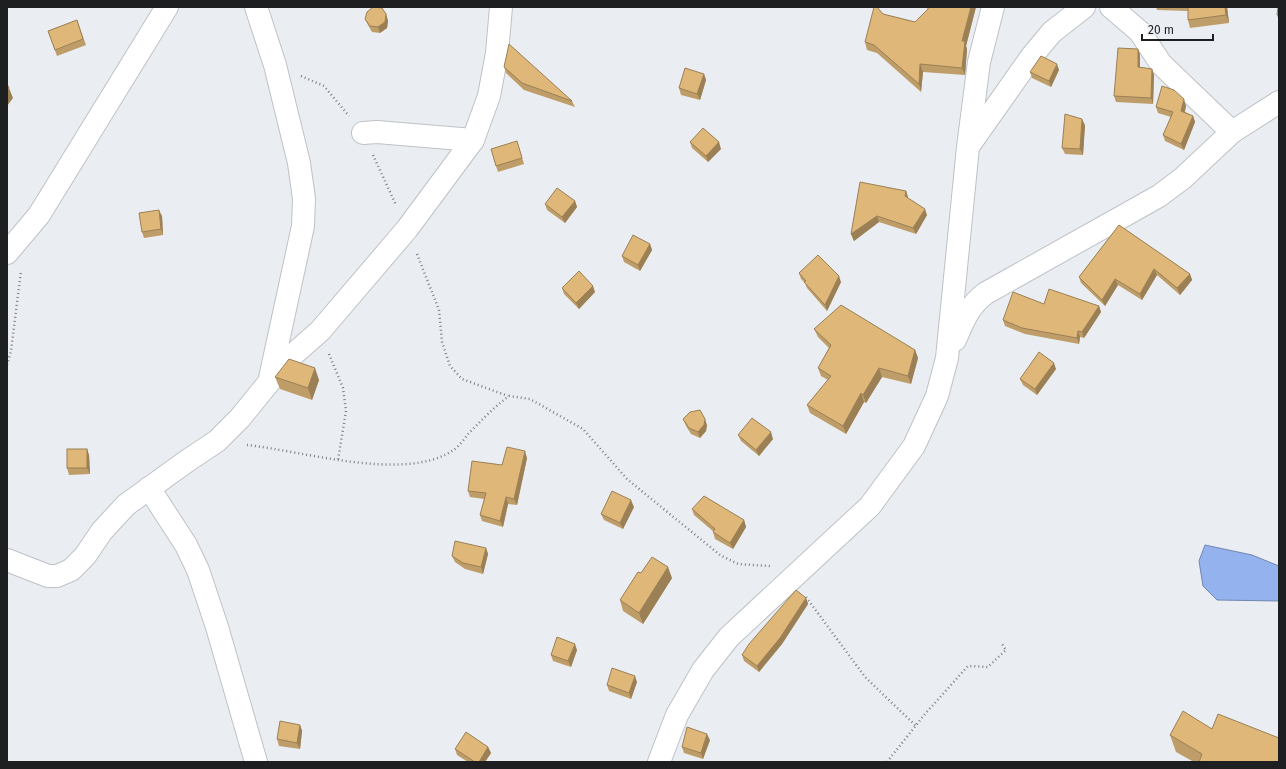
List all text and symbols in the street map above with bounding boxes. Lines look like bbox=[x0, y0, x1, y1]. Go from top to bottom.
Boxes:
scale bar bbox=[1142, 16, 1213, 42]
text: 20 m bbox=[1148, 23, 1174, 37]

